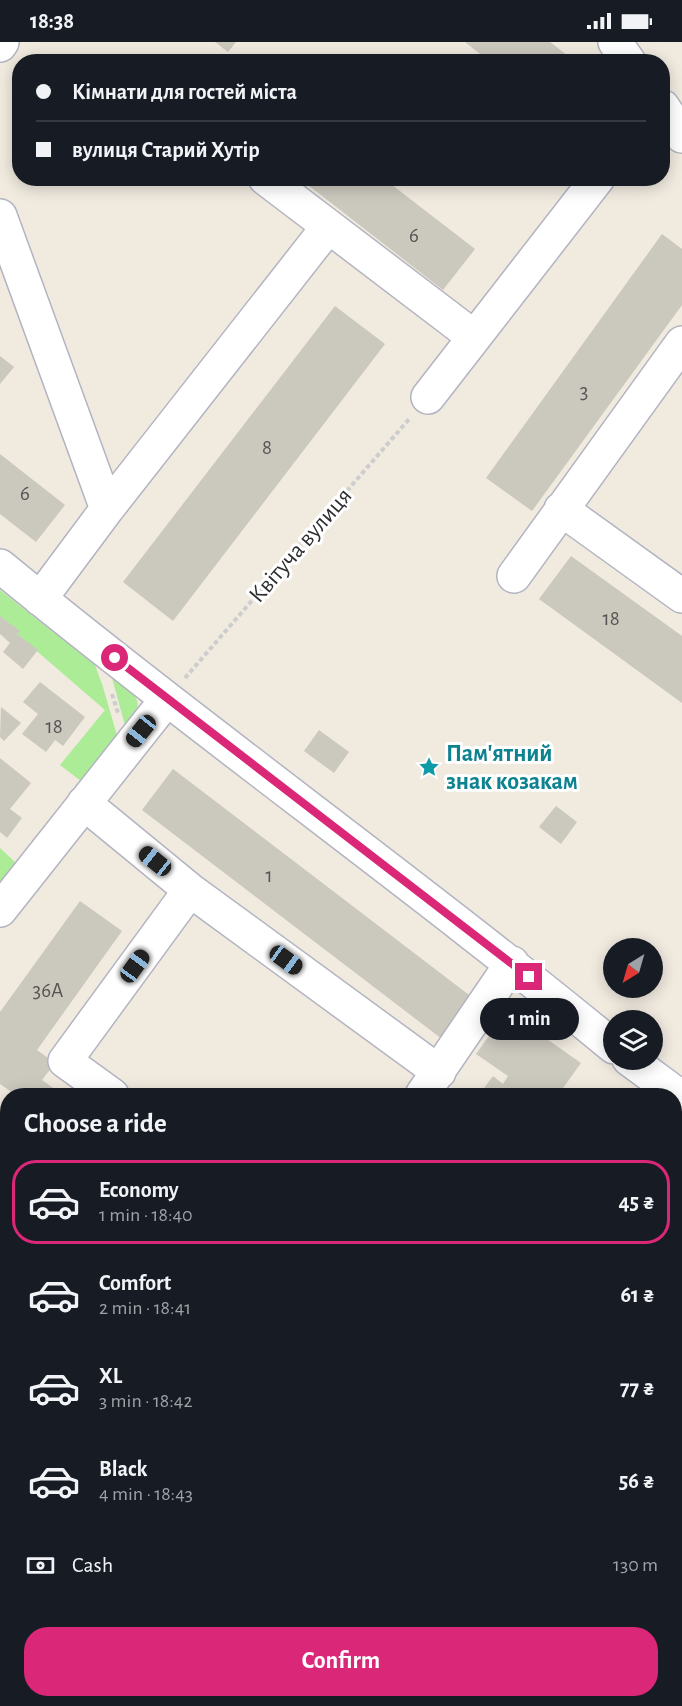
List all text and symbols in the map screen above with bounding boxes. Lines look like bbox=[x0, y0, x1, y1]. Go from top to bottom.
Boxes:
text: 18:38 bbox=[30, 10, 74, 32]
text: Кімнати для гостей міста bbox=[72, 81, 297, 103]
text: вулиця Старий Хутір bbox=[72, 139, 260, 161]
house number: 6 bbox=[409, 225, 419, 246]
house number: 3 bbox=[580, 381, 588, 402]
house number: 8 bbox=[262, 437, 272, 458]
house number: 6 bbox=[20, 483, 30, 504]
street label: Квітуча вулиця bbox=[245, 484, 357, 608]
house number: 18 bbox=[602, 608, 620, 629]
route start bbox=[101, 644, 128, 671]
car bbox=[123, 711, 159, 751]
house number: 18 bbox=[45, 716, 63, 737]
place label: Пам'ятний знак козакам bbox=[446, 742, 578, 794]
place icon: Пам'ятний знак козакам bbox=[417, 755, 441, 779]
car bbox=[135, 843, 175, 879]
house number: 1 bbox=[265, 865, 273, 886]
north arrow bbox=[603, 938, 663, 998]
map controls bbox=[603, 938, 663, 1070]
car bbox=[266, 942, 306, 978]
car bbox=[117, 946, 153, 986]
route end bbox=[515, 963, 542, 990]
house number: 36А bbox=[33, 980, 63, 1001]
callout: 1 min bbox=[480, 998, 578, 1040]
text: 1 min bbox=[508, 1009, 551, 1029]
button: layers bbox=[603, 1010, 663, 1070]
text: Choose a ride bbox=[24, 1110, 167, 1137]
icon: car bbox=[27, 1175, 81, 1229]
text: Economy bbox=[99, 1179, 179, 1201]
text: 45 ₴ bbox=[618, 1191, 655, 1213]
text: 1 min · 18:40 bbox=[99, 1205, 193, 1225]
icon: car bbox=[27, 1268, 81, 1322]
text: Comfort bbox=[99, 1272, 171, 1294]
text: 61 ₴ bbox=[620, 1284, 655, 1306]
text: 2 min · 18:41 bbox=[99, 1298, 191, 1318]
icon: car bbox=[27, 1361, 81, 1415]
text: XL bbox=[99, 1365, 122, 1387]
text: 77 ₴ bbox=[620, 1377, 655, 1399]
text: 3 min · 18:42 bbox=[99, 1391, 193, 1411]
icon: car bbox=[27, 1454, 81, 1508]
text: Black bbox=[99, 1458, 147, 1480]
text: 56 ₴ bbox=[619, 1470, 655, 1492]
text: 4 min · 18:43 bbox=[99, 1484, 193, 1504]
icon: cash bbox=[24, 1549, 57, 1582]
text: Cash bbox=[72, 1554, 113, 1576]
text: 130 m bbox=[613, 1555, 658, 1575]
button: Confirm bbox=[24, 1627, 658, 1696]

